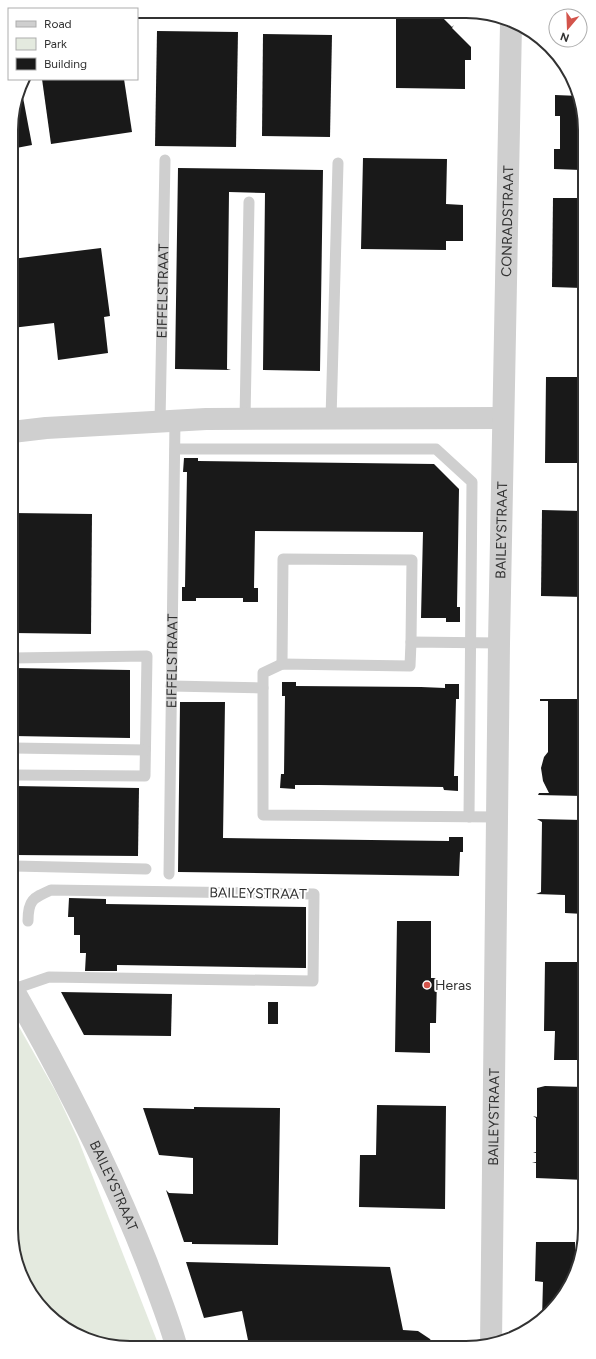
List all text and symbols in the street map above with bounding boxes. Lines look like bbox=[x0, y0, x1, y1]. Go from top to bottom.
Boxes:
legend bbox=[8, 8, 138, 80]
north arrow bbox=[548, 8, 588, 48]
text: Road bbox=[44, 17, 72, 31]
text: N bbox=[559, 29, 571, 45]
text: Park bbox=[44, 37, 67, 51]
text: Building bbox=[44, 57, 87, 71]
street label: CONRADSTRAAT bbox=[498, 165, 517, 277]
street label: EIFFELSTRAAT bbox=[154, 243, 172, 338]
street label: BAILEYSTRAAT bbox=[492, 481, 511, 579]
street label: EIFFELSTRAAT bbox=[163, 613, 181, 708]
street label: BAILEYSTRAAT bbox=[209, 884, 307, 903]
place label: Heras bbox=[435, 977, 472, 994]
marker: Heras bbox=[422, 980, 432, 990]
street label: BAILEYSTRAAT bbox=[485, 1068, 503, 1166]
street label: BAILEYSTRAAT bbox=[86, 1138, 141, 1234]

